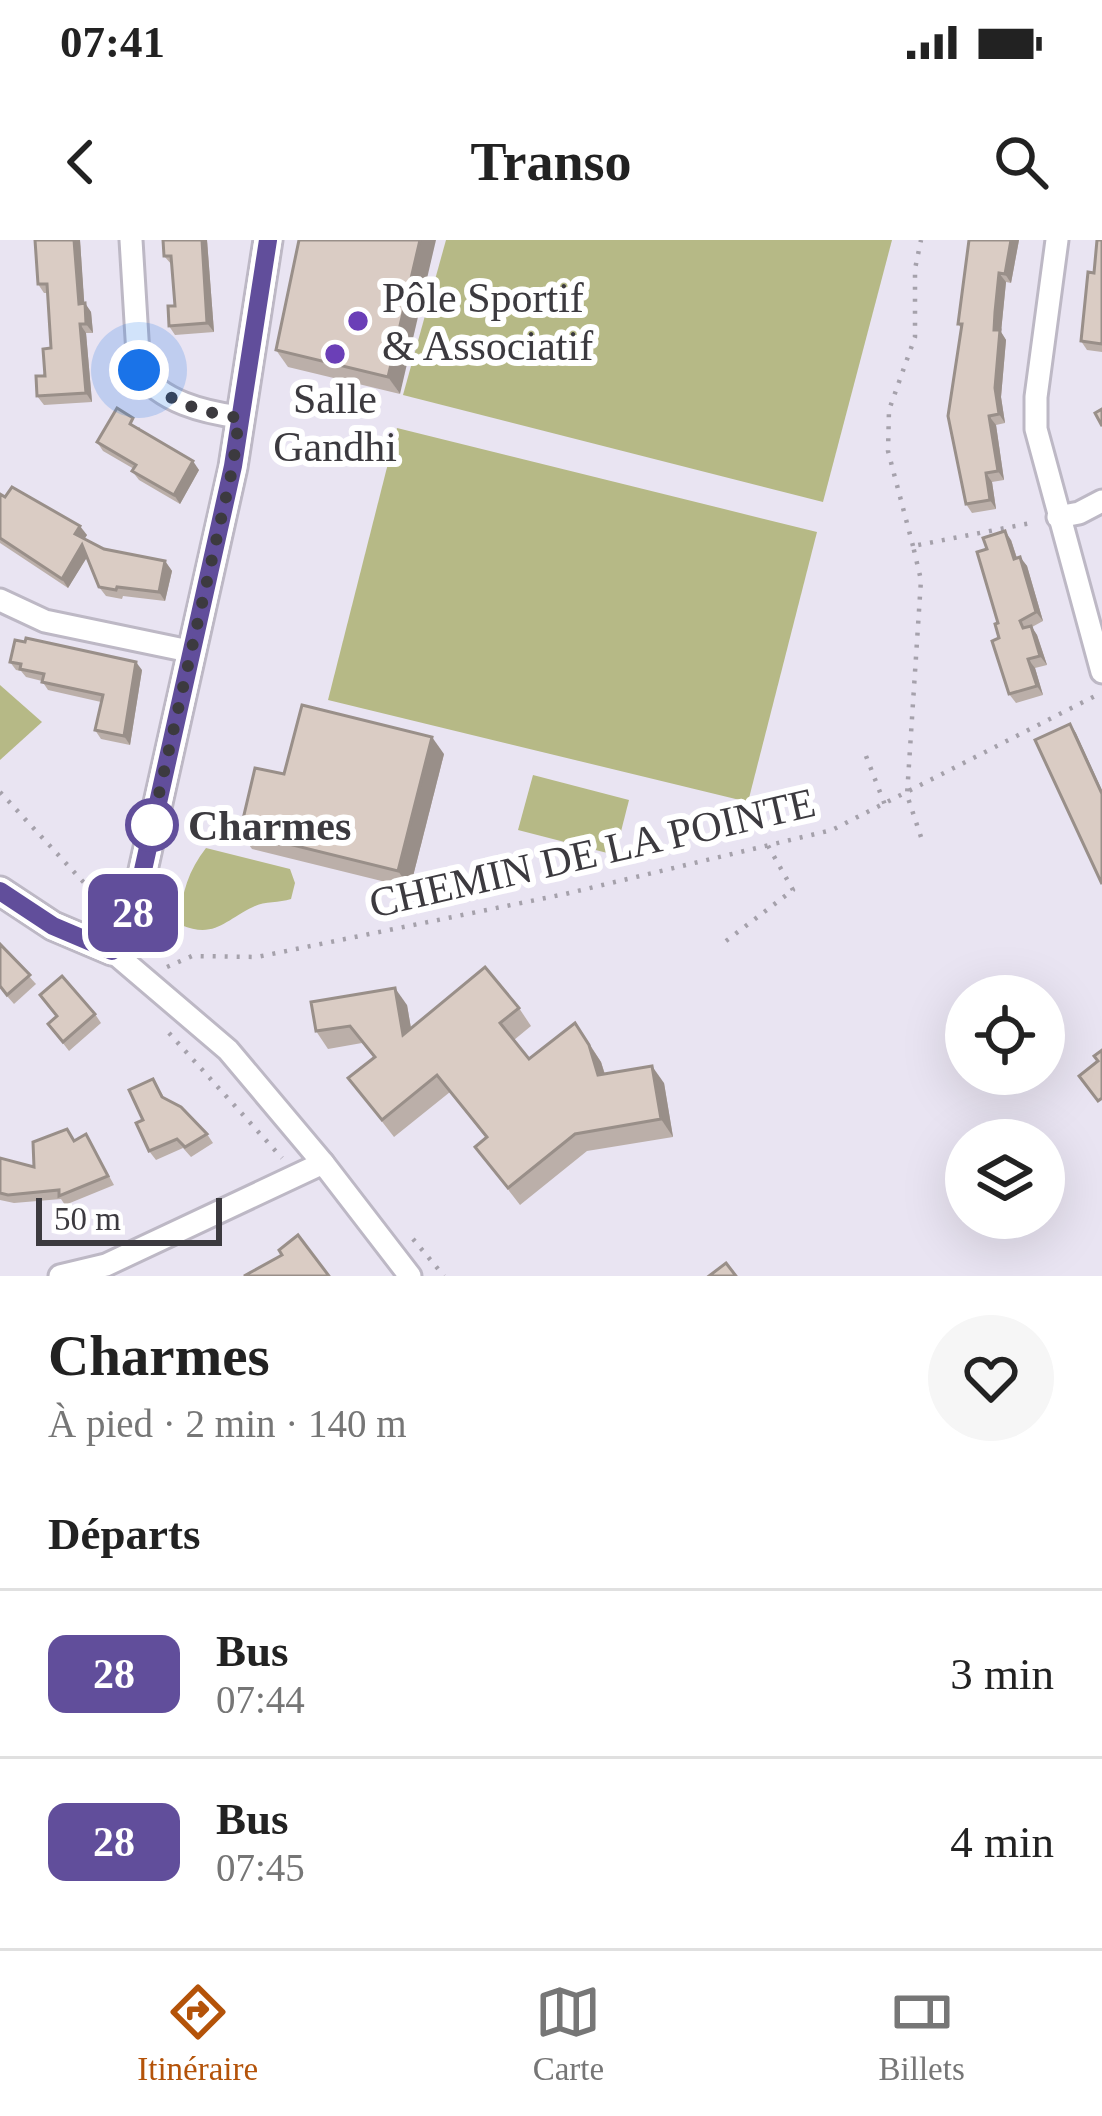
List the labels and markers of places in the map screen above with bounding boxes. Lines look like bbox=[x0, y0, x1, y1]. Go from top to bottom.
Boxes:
place label: Pôle Sportif & Associatif bbox=[382, 275, 593, 369]
marker: Pôle Sportif & Associatif bbox=[345, 308, 371, 334]
marker: Salle Gandhi bbox=[322, 341, 348, 367]
place label: Salle Gandhi bbox=[273, 376, 397, 470]
marker: Charmes bbox=[127, 800, 177, 850]
place label: Charmes bbox=[188, 803, 351, 849]

